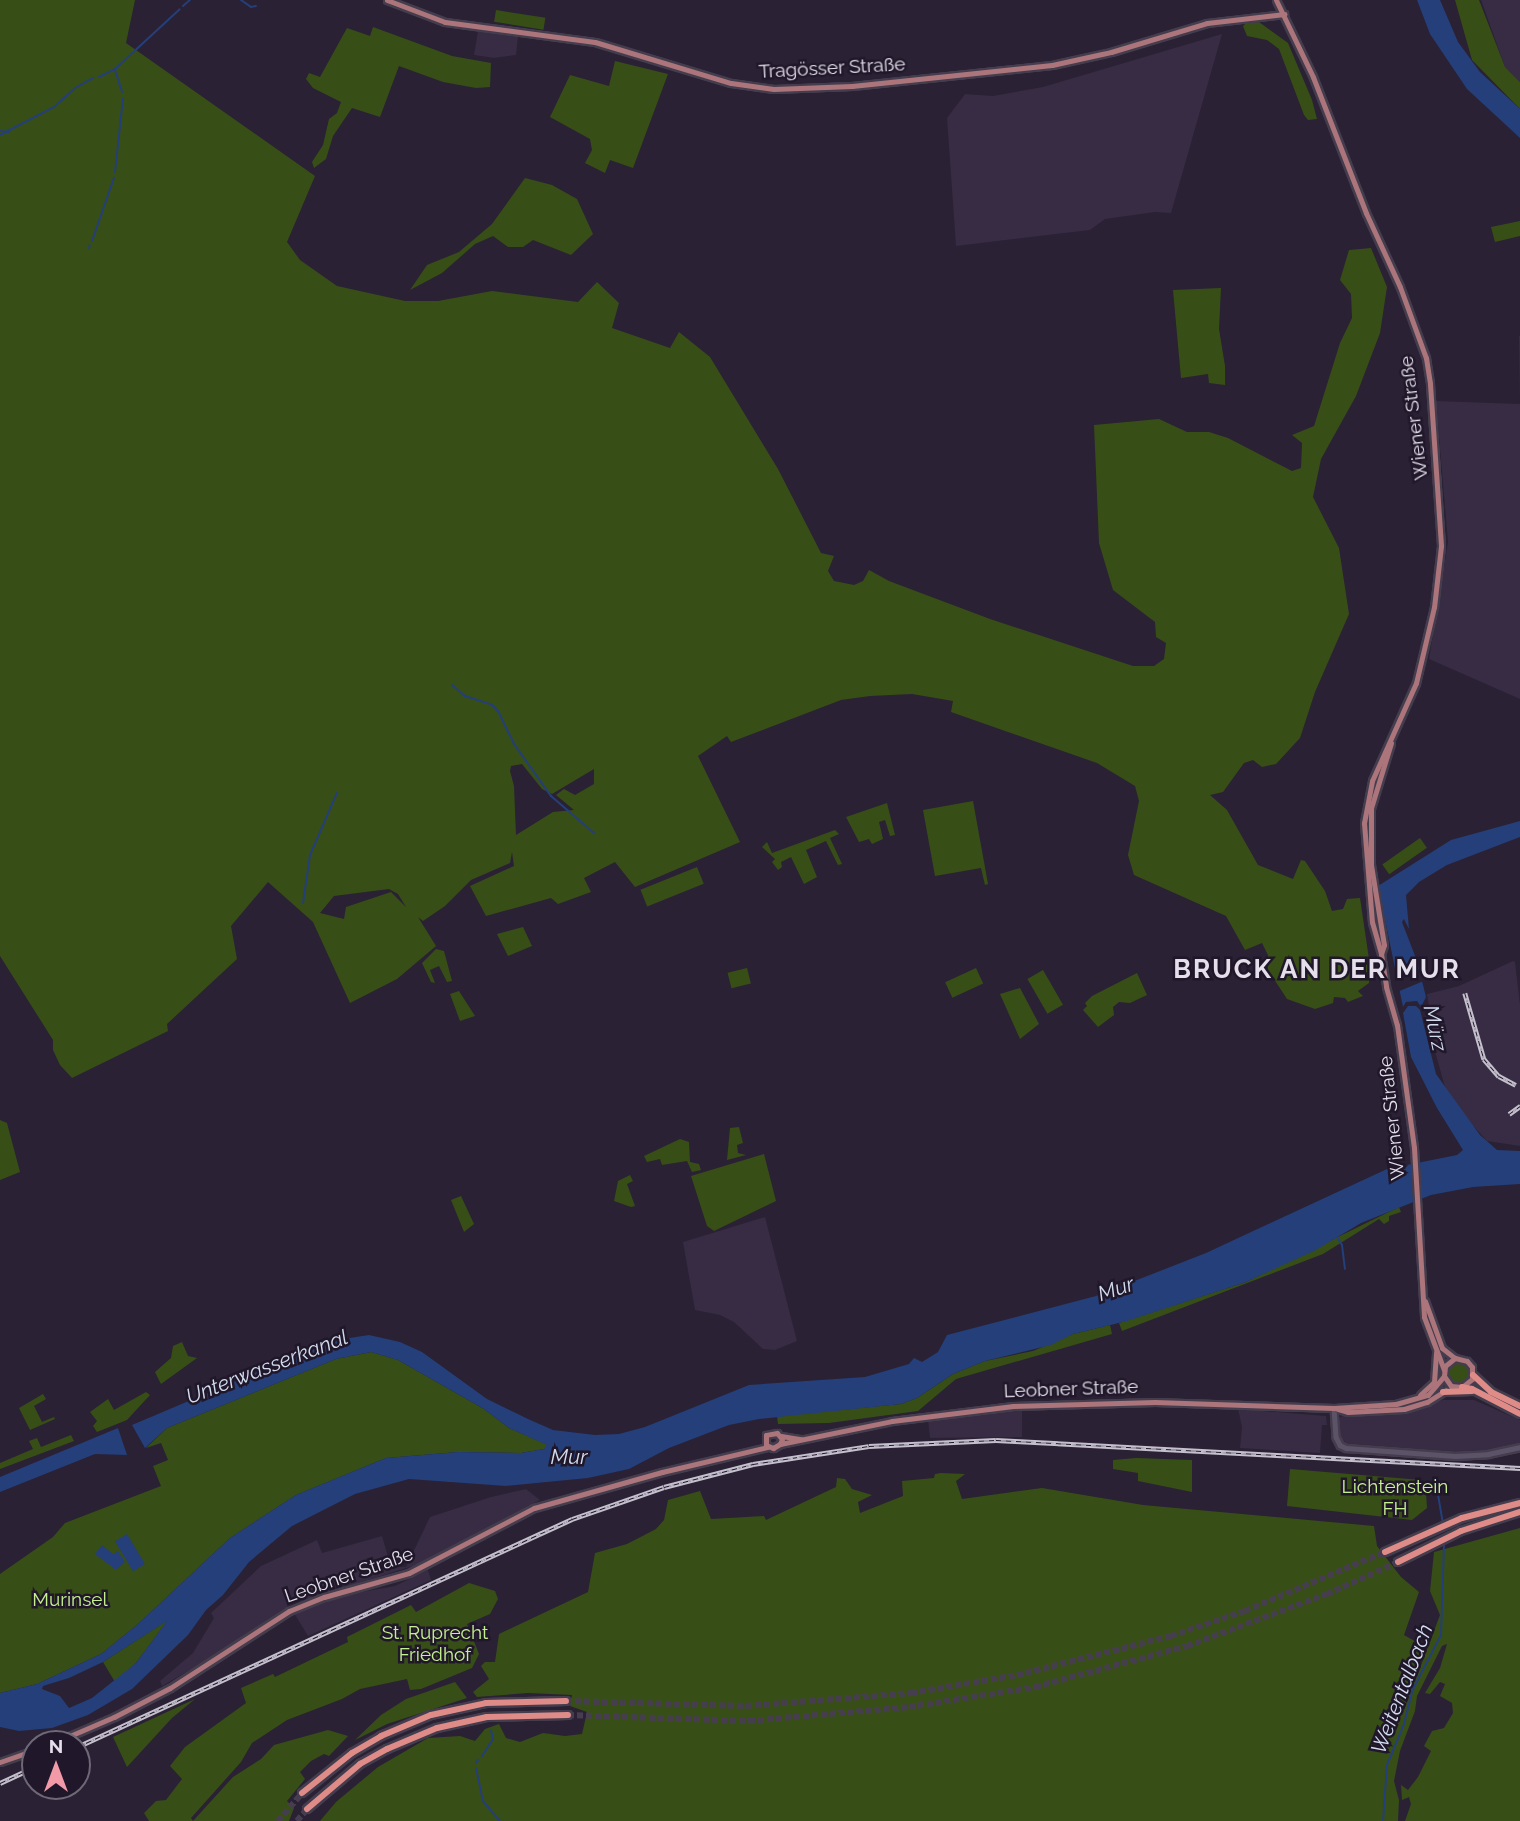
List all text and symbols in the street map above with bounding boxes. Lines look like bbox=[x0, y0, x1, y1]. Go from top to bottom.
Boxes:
street label: Tragösser Straße bbox=[758, 53, 906, 83]
street label: Wiener Straße bbox=[1395, 354, 1433, 482]
district label: BRUCK AN DER MUR bbox=[1175, 954, 1459, 986]
water label: Mürz bbox=[1418, 1003, 1452, 1053]
street label: Wiener Straße bbox=[1374, 1055, 1410, 1181]
water label: Mur bbox=[1095, 1271, 1137, 1307]
water label: Unterwasserkanal bbox=[182, 1325, 352, 1409]
street label: Leobner Straße bbox=[1003, 1375, 1139, 1403]
water label: Mur bbox=[551, 1444, 587, 1470]
park label: Lichtenstein FH bbox=[1342, 1476, 1448, 1520]
street label: Leobner Straße bbox=[281, 1542, 417, 1608]
park label: Murinsel bbox=[32, 1589, 108, 1611]
water label: Weitentalbach bbox=[1366, 1620, 1438, 1758]
park label: St. Ruprecht Friedhof bbox=[382, 1622, 488, 1666]
north arrow bbox=[21, 1730, 91, 1800]
text: N bbox=[49, 1735, 63, 1757]

